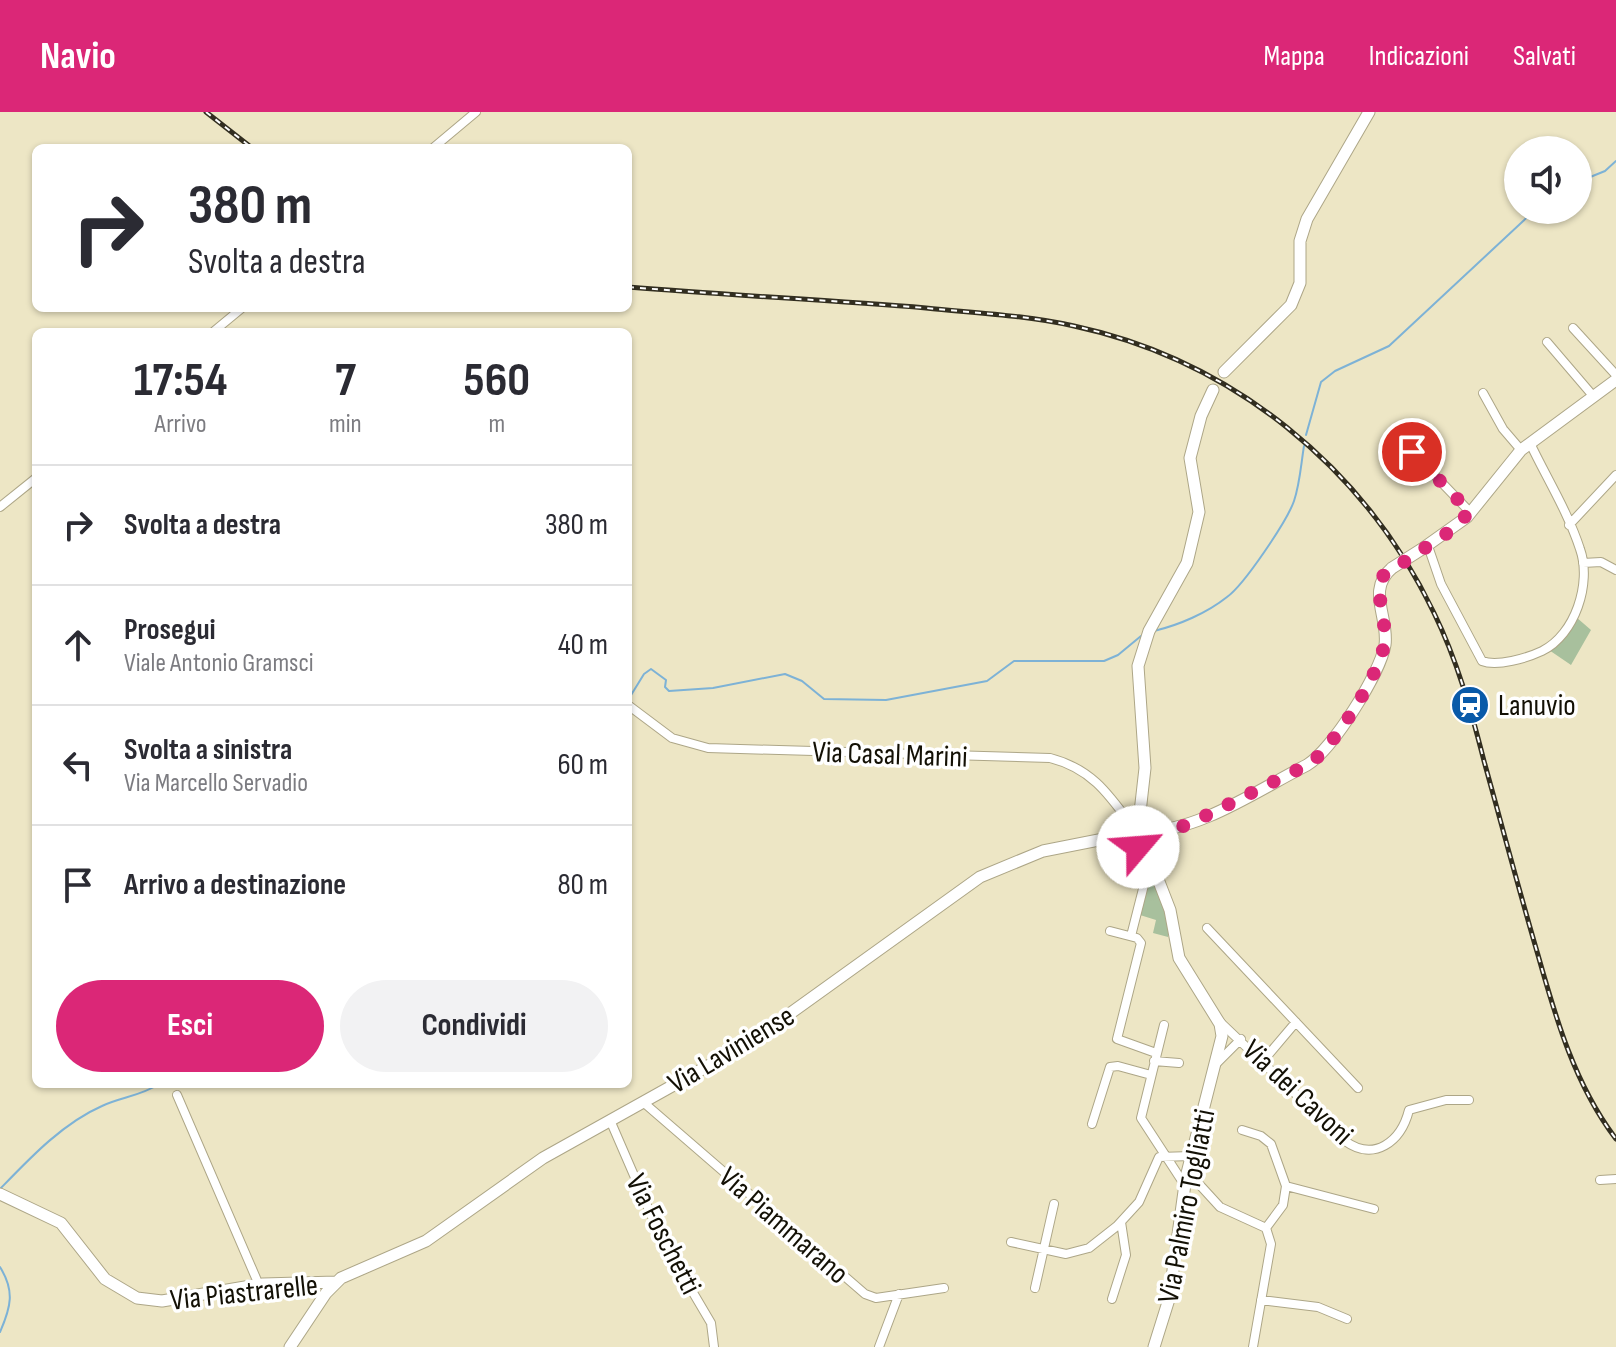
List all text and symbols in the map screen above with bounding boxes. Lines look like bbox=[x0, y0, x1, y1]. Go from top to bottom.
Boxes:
text: Navio bbox=[40, 34, 116, 79]
text: Mappa bbox=[1264, 40, 1325, 73]
text: Indicazioni bbox=[1369, 40, 1469, 73]
text: Salvati bbox=[1513, 40, 1576, 73]
map controls bbox=[1504, 136, 1592, 224]
button: sound bbox=[1504, 136, 1592, 224]
text: 380 m bbox=[188, 173, 312, 240]
icon: right bbox=[56, 176, 160, 280]
text: Svolta a destra bbox=[188, 241, 366, 284]
text: 17:54 bbox=[134, 352, 227, 409]
text: 7 bbox=[335, 352, 356, 409]
text: 560 bbox=[464, 352, 530, 409]
text: Arrivo bbox=[155, 409, 207, 440]
text: min bbox=[329, 409, 362, 440]
text: m bbox=[488, 409, 505, 440]
pin bbox=[1378, 418, 1446, 486]
icon: arrive bbox=[1390, 430, 1434, 474]
icon: right bbox=[56, 503, 100, 547]
text: Svolta a destra bbox=[124, 507, 281, 543]
text: 380 m bbox=[545, 507, 608, 543]
text: Prosegui bbox=[124, 612, 216, 648]
icon: ahead bbox=[56, 623, 100, 667]
text: 40 m bbox=[558, 627, 608, 663]
text: Viale Antonio Gramsci bbox=[124, 648, 314, 679]
station icon: Lanuvio bbox=[1449, 684, 1491, 726]
place label: Lanuvio bbox=[1498, 688, 1576, 724]
text: Svolta a sinistra bbox=[124, 732, 292, 768]
street label: Via Casal Marini bbox=[812, 734, 968, 776]
icon: left bbox=[56, 743, 100, 787]
text: 60 m bbox=[557, 747, 608, 783]
text: Via Marcello Servadio bbox=[124, 768, 308, 799]
position arrow bbox=[1096, 805, 1180, 889]
icon: arrive bbox=[56, 863, 100, 907]
text: Arrivo a destinazione bbox=[124, 867, 346, 903]
text: 80 m bbox=[557, 867, 608, 903]
button: Esci bbox=[56, 980, 324, 1072]
button: Condividi bbox=[340, 980, 608, 1072]
street label: Via Laviniense bbox=[662, 998, 801, 1102]
street label: Via dei Cavoni bbox=[1235, 1033, 1360, 1153]
street label: Via Palmiro Togliatti bbox=[1151, 1106, 1223, 1306]
street label: Via Piammarano bbox=[711, 1160, 856, 1292]
street label: Via Foschetti bbox=[618, 1168, 709, 1301]
street label: Via Piastrarelle bbox=[169, 1267, 320, 1319]

